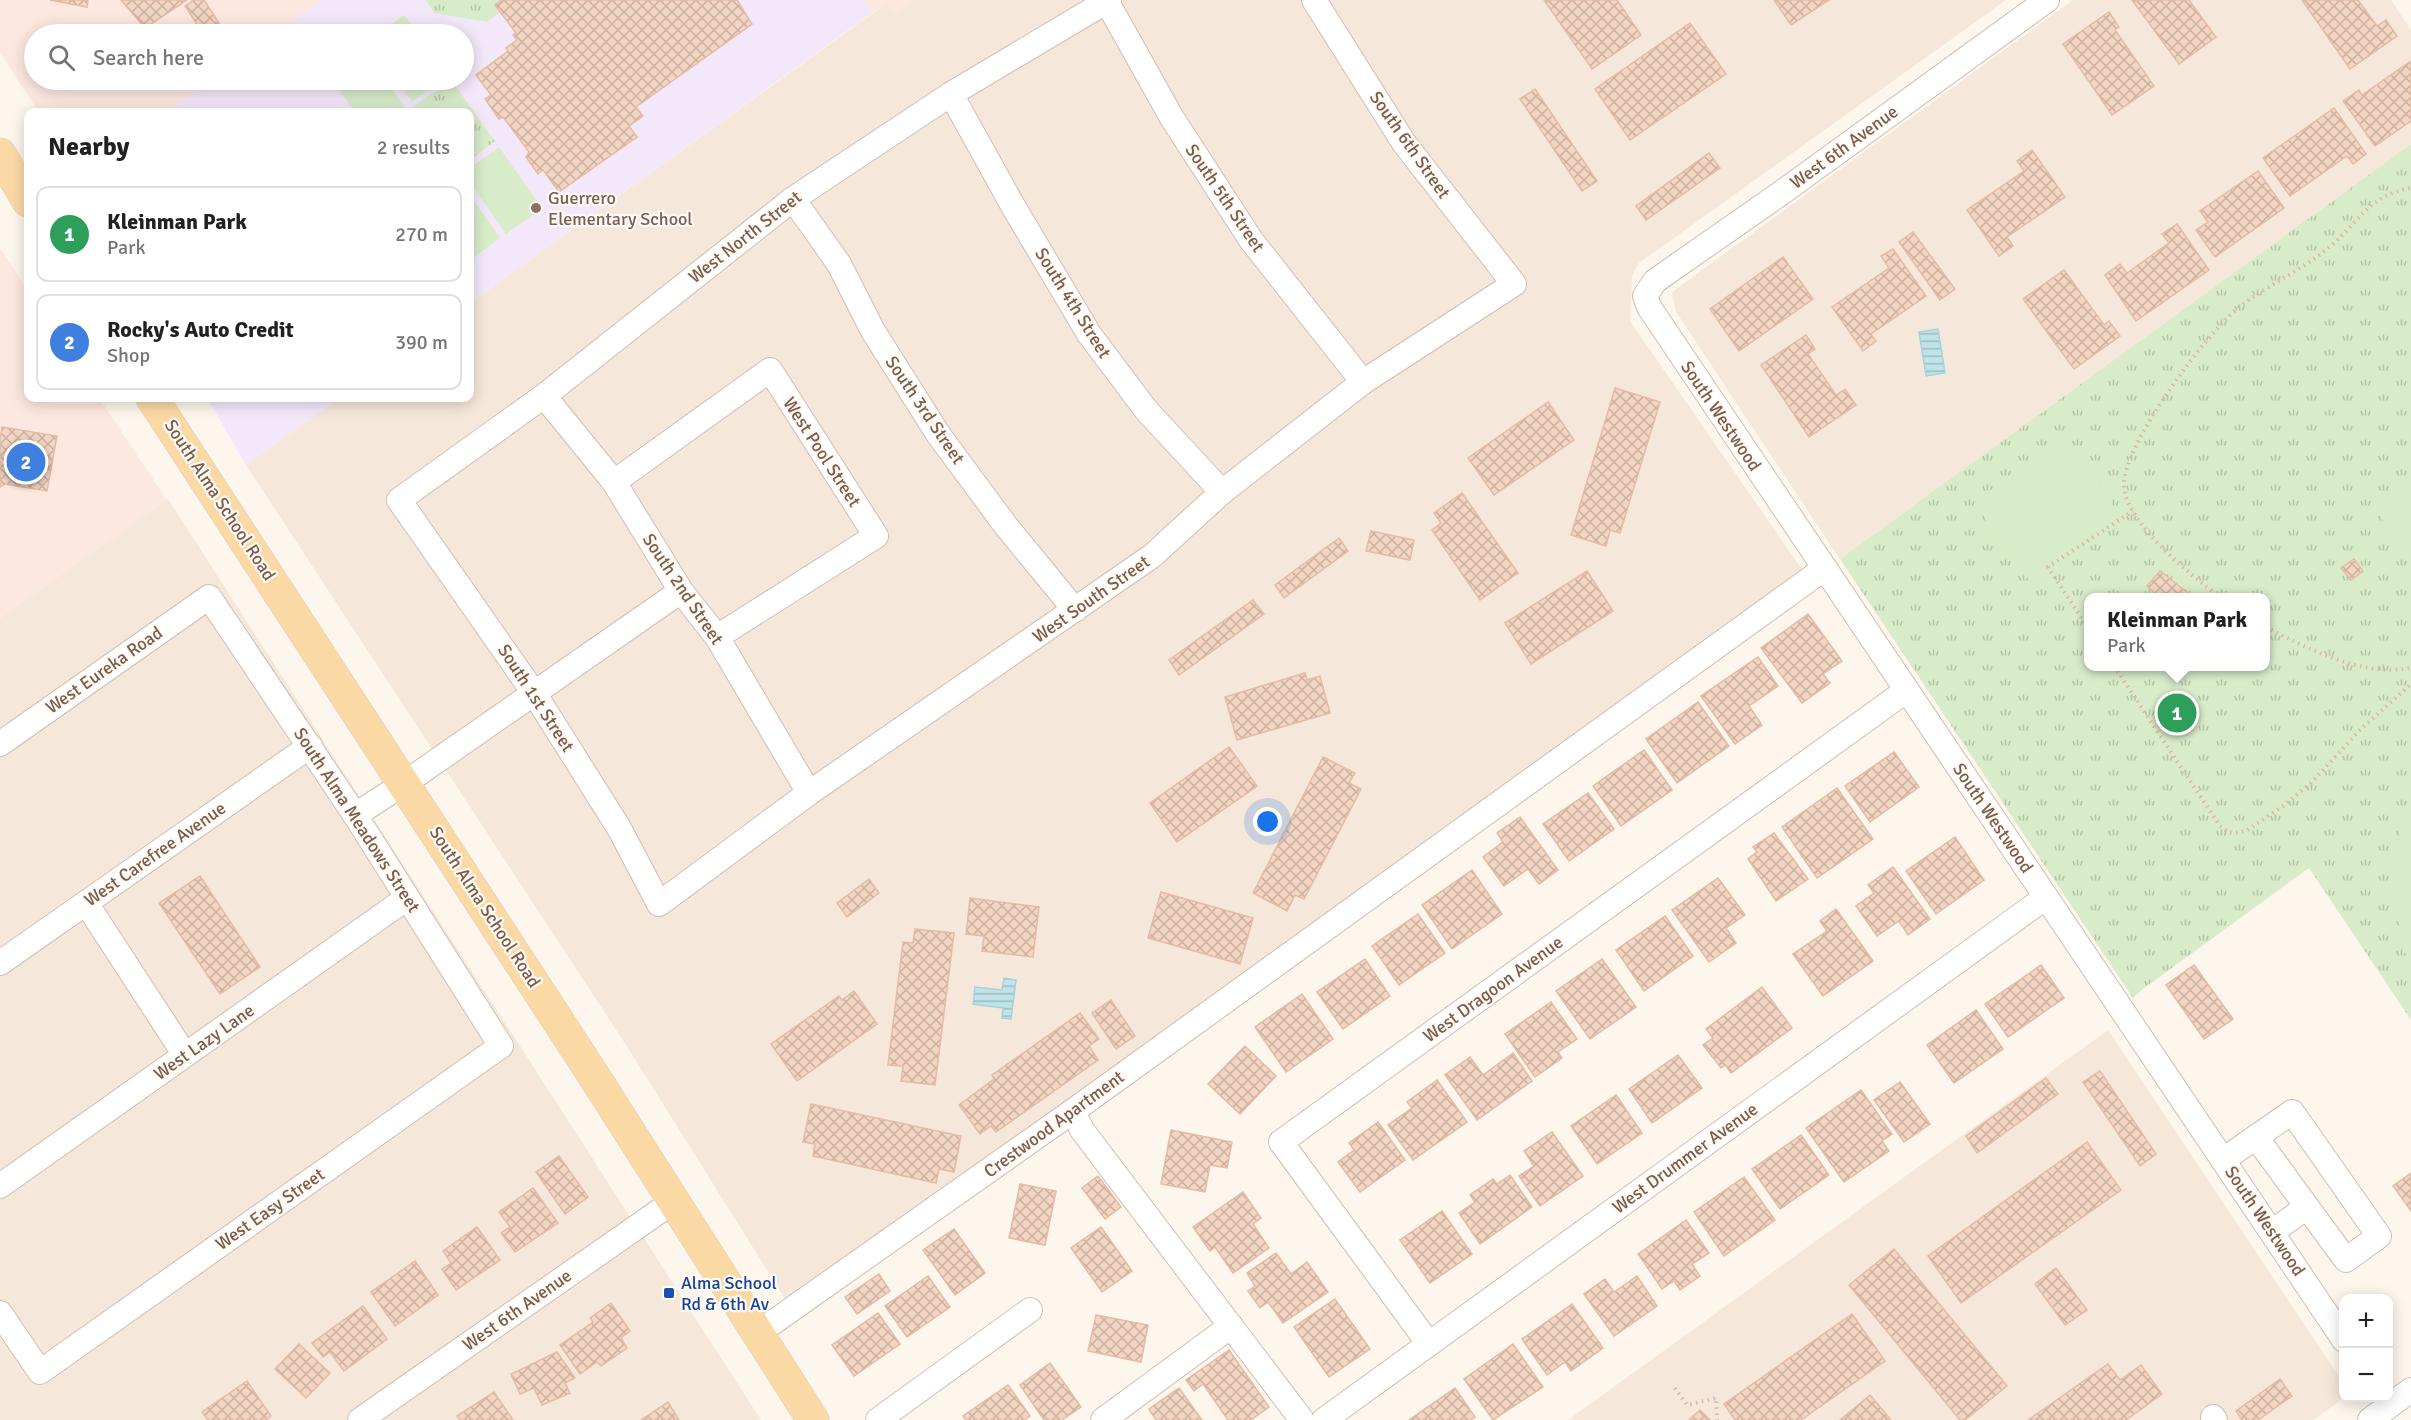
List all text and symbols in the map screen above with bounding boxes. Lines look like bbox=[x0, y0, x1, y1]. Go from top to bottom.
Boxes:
search box bbox=[24, 24, 474, 90]
icon: search bbox=[45, 41, 78, 74]
text: Search here bbox=[93, 44, 204, 71]
street label: South 6th Street bbox=[1365, 87, 1455, 203]
street label: West 6th Avenue bbox=[1786, 101, 1902, 193]
text: Nearby bbox=[48, 131, 129, 163]
text: 2 results bbox=[377, 135, 450, 160]
street label: South 5th Street bbox=[1181, 140, 1269, 256]
street label: West North Street bbox=[684, 186, 806, 288]
place label: Guerrero Elementary School bbox=[548, 187, 693, 230]
marker: Guerrero Elementary School bbox=[529, 201, 543, 215]
text: Kleinman Park bbox=[107, 208, 247, 235]
text: 1 bbox=[64, 222, 75, 247]
text: 270 m bbox=[395, 222, 448, 247]
text: Park bbox=[107, 235, 145, 260]
street label: South 4th Street bbox=[1030, 244, 1116, 362]
text: Rocky's Auto Credit bbox=[107, 316, 294, 343]
text: 2 bbox=[64, 330, 75, 355]
text: 390 m bbox=[395, 330, 448, 355]
text: Shop bbox=[107, 343, 150, 368]
street label: South 3rd Street bbox=[881, 352, 969, 468]
street label: South Westwood bbox=[1676, 357, 1766, 475]
street label: West Pool Street bbox=[778, 393, 866, 511]
street label: South Alma School Road bbox=[160, 415, 280, 585]
pin: 2 bbox=[6, 440, 46, 484]
street label: South 2nd Street bbox=[638, 529, 728, 649]
street label: West South Street bbox=[1028, 550, 1154, 648]
popup bbox=[2084, 593, 2270, 671]
text: Kleinman Park bbox=[2107, 606, 2247, 633]
street label: West Eureka Road bbox=[41, 622, 167, 718]
text: Park bbox=[2107, 633, 2146, 658]
street label: South 1st Street bbox=[493, 640, 579, 756]
pin: 1 bbox=[2158, 690, 2196, 736]
street label: South Alma Meadows Street bbox=[289, 723, 425, 917]
street label: South Westwood bbox=[1948, 759, 2038, 877]
street label: West Carefree Avenue bbox=[80, 797, 230, 911]
your location bbox=[1253, 807, 1282, 836]
street label: South Alma School Road bbox=[425, 822, 545, 992]
street label: West Dragoon Avenue bbox=[1419, 931, 1567, 1047]
street label: West Lazy Lane bbox=[149, 999, 259, 1085]
street label: Crestwood Apartment bbox=[980, 1066, 1128, 1182]
street label: West Drummer Avenue bbox=[1608, 1098, 1762, 1218]
street label: South Westwood bbox=[2220, 1162, 2310, 1280]
street label: West Easy Street bbox=[211, 1163, 329, 1255]
street label: West 6th Avenue bbox=[458, 1264, 576, 1356]
place label: Alma School Rd & 6th Av bbox=[681, 1272, 777, 1315]
marker: Alma School Rd & 6th Av bbox=[662, 1286, 676, 1300]
map controls bbox=[2339, 1294, 2393, 1402]
button: + bbox=[2339, 1294, 2393, 1348]
button: − bbox=[2339, 1348, 2393, 1402]

